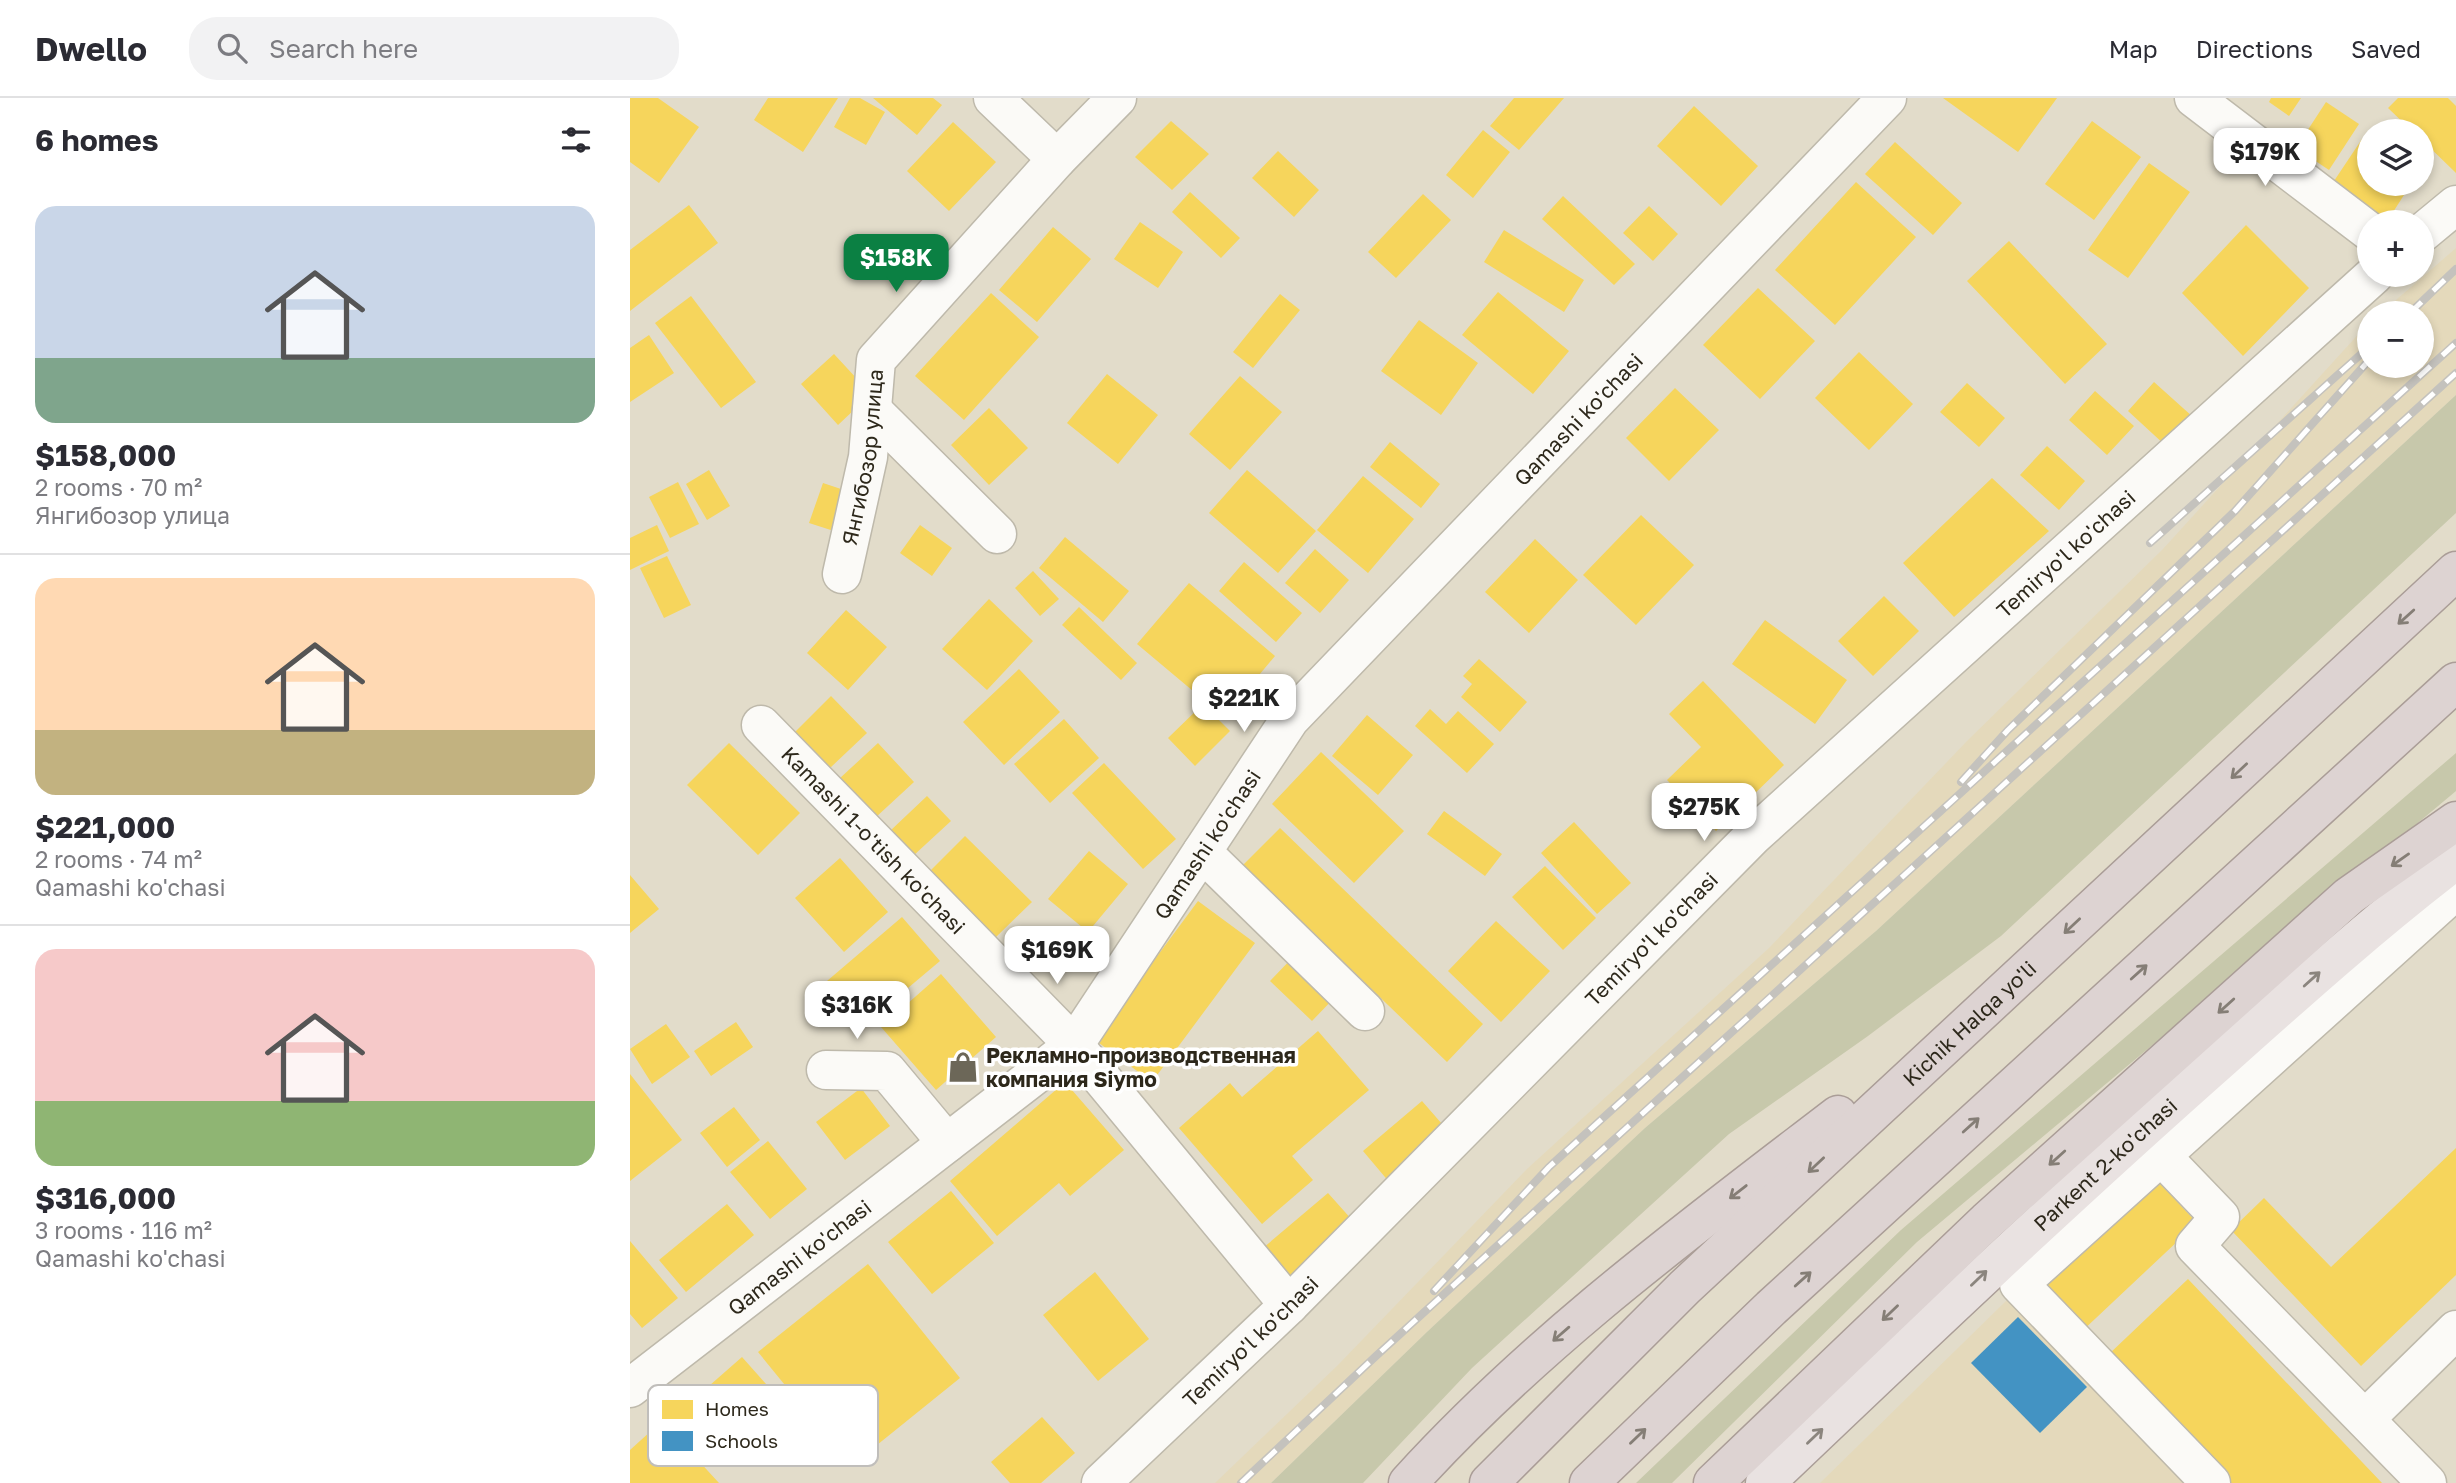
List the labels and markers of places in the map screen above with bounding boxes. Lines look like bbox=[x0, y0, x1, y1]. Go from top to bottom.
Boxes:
pin: $179K bbox=[2216, 129, 2314, 188]
pin: $158K bbox=[847, 234, 945, 294]
pin: $221K bbox=[1195, 674, 1293, 734]
pin: $275K bbox=[1655, 784, 1753, 843]
pin: $169K bbox=[1008, 926, 1106, 986]
pin: $316K bbox=[808, 982, 906, 1041]
place label: Рекламно-производственная компания Siymo bbox=[986, 1042, 1296, 1092]
shop icon: Рекламно-производственная компания Siymo bbox=[946, 1050, 980, 1084]

